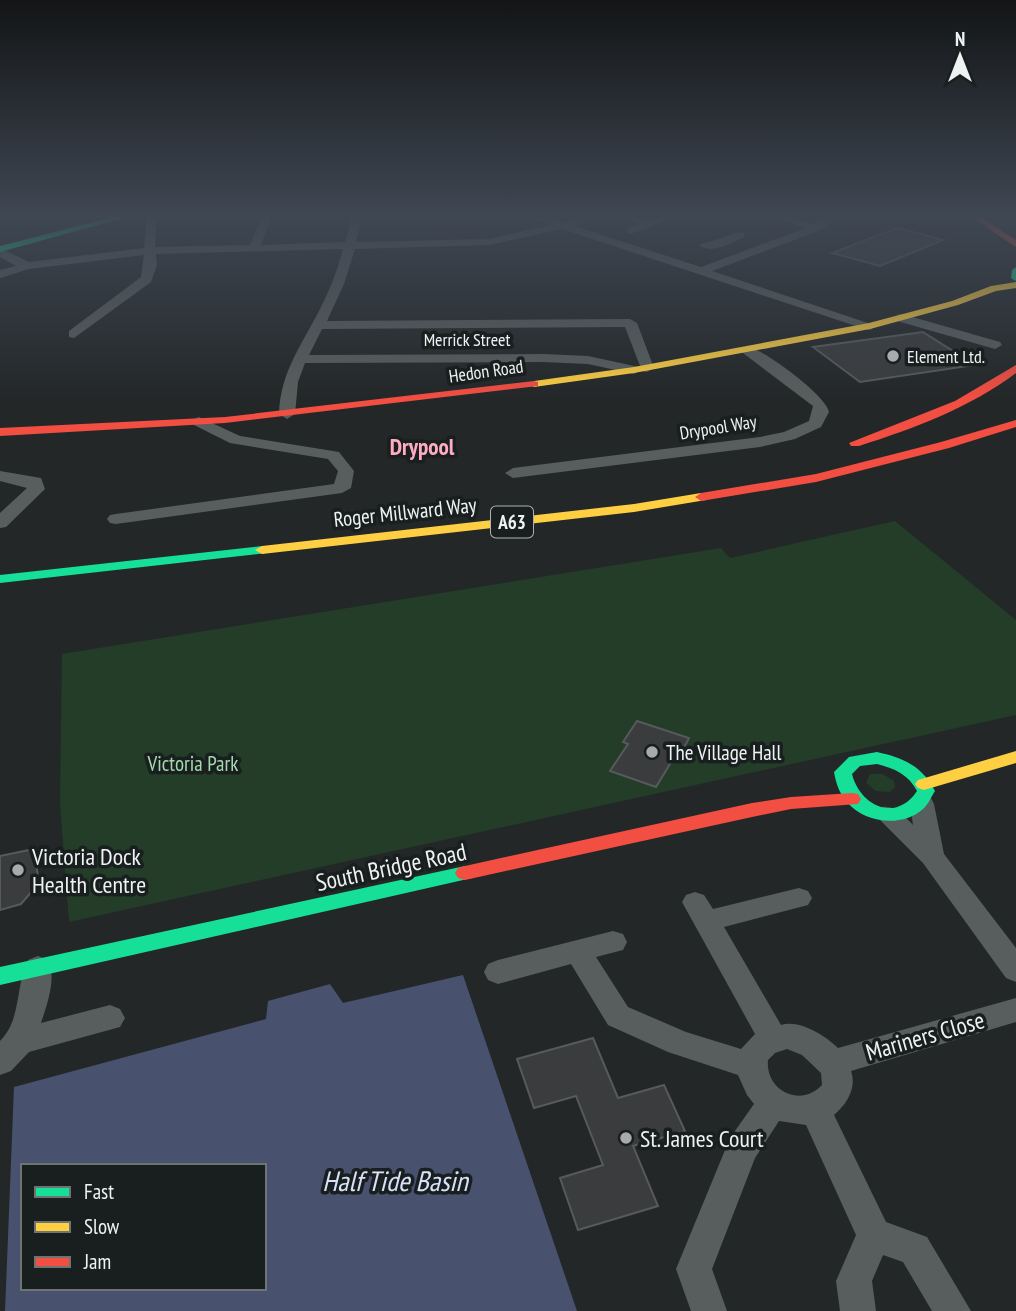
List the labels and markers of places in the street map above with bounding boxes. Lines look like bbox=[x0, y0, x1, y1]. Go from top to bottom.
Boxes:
place label: Element Ltd. bbox=[907, 345, 985, 368]
marker: Element Ltd. bbox=[885, 348, 901, 364]
place label: The Village Hall bbox=[666, 739, 781, 766]
marker: The Village Hall bbox=[644, 744, 660, 760]
place label: Victoria Dock Health Centre bbox=[31, 841, 146, 900]
marker: Victoria Dock Health Centre bbox=[10, 862, 26, 878]
place label: St. James Court bbox=[640, 1123, 764, 1154]
marker: St. James Court bbox=[618, 1130, 634, 1146]

